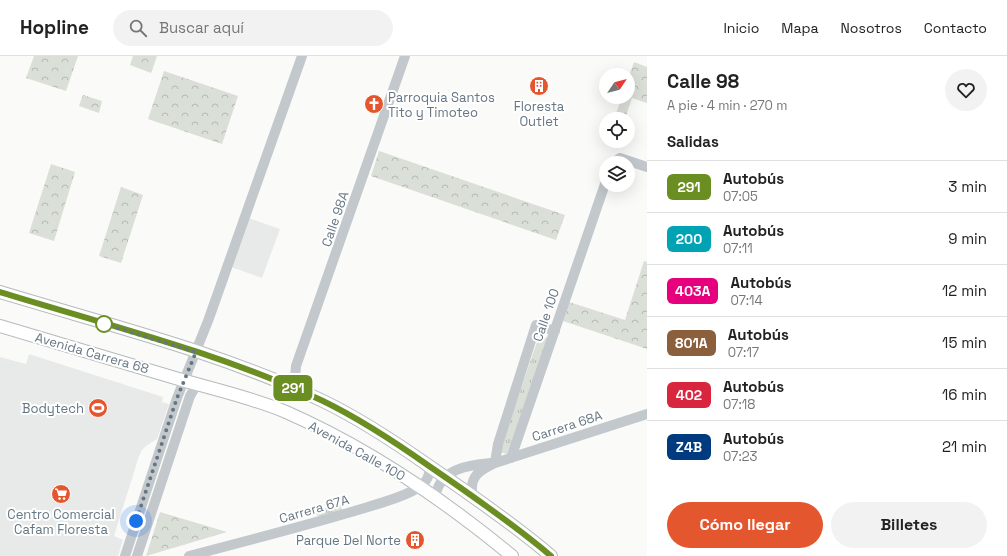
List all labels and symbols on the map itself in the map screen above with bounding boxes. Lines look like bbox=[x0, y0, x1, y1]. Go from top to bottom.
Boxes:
north arrow bbox=[599, 68, 635, 104]
building icon: Floresta Outlet bbox=[528, 75, 550, 97]
place label: Parroquia Santos Tito y Timoteo bbox=[388, 89, 495, 121]
church icon: Parroquia Santos Tito y Timoteo bbox=[363, 93, 385, 115]
place label: Floresta Outlet bbox=[514, 98, 565, 130]
street label: Calle 98A bbox=[318, 189, 352, 249]
street label: Calle 100 bbox=[529, 286, 563, 344]
unlabelled marker bbox=[95, 315, 113, 333]
street label: Avenida Carrera 68 bbox=[33, 329, 151, 377]
line badge: 291 bbox=[270, 375, 316, 401]
sports icon: Bodytech bbox=[87, 397, 109, 419]
place label: Bodytech bbox=[22, 400, 84, 417]
street label: Carrera 68A bbox=[530, 407, 604, 445]
street label: Avenida Calle 100 bbox=[306, 417, 408, 485]
supermarket icon: Centro Comercial Cafam Floresta bbox=[50, 483, 72, 505]
street label: Carrera 67A bbox=[277, 491, 351, 527]
place label: Centro Comercial Cafam Floresta bbox=[7, 506, 115, 538]
your location bbox=[126, 511, 146, 531]
building icon: Parque Del Norte bbox=[404, 529, 426, 551]
place label: Parque Del Norte bbox=[296, 532, 401, 549]

